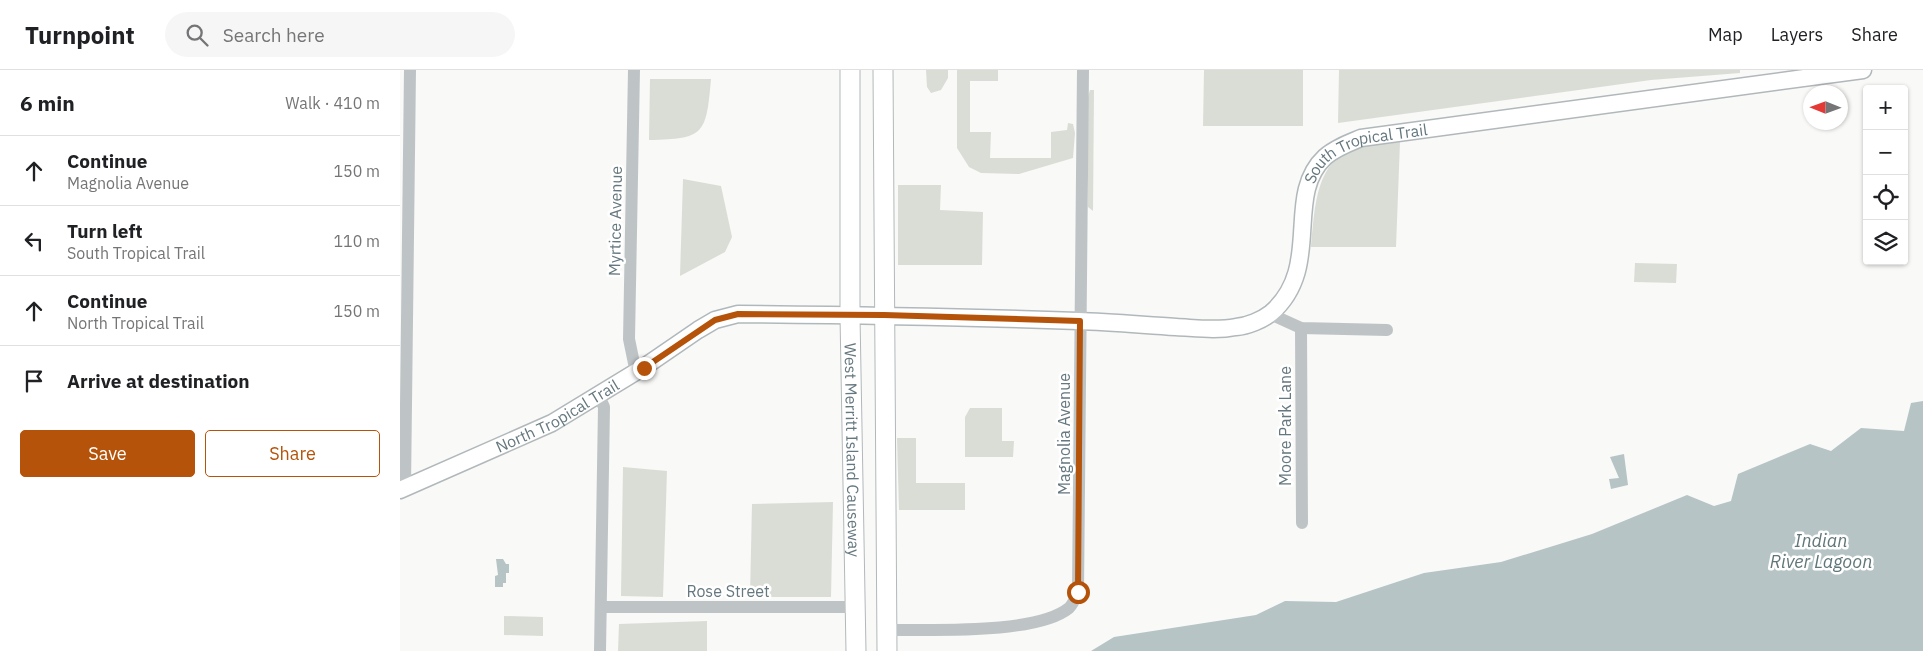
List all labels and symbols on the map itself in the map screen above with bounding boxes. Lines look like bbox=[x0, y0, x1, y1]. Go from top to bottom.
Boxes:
north arrow bbox=[1803, 85, 1848, 130]
street label: South Tropical Trail bbox=[1299, 119, 1429, 186]
street label: Myrtice Avenue bbox=[604, 165, 626, 276]
street label: West Merritt Island Causeway bbox=[840, 343, 864, 557]
route end bbox=[633, 357, 656, 380]
street label: Moore Park Lane bbox=[1275, 366, 1295, 486]
street label: Magnolia Avenue bbox=[1054, 373, 1074, 495]
street label: North Tropical Trail bbox=[492, 375, 623, 457]
water label: Indian River Lagoon bbox=[1770, 529, 1872, 573]
street label: Rose Street bbox=[686, 581, 770, 601]
route start bbox=[1067, 581, 1090, 604]

